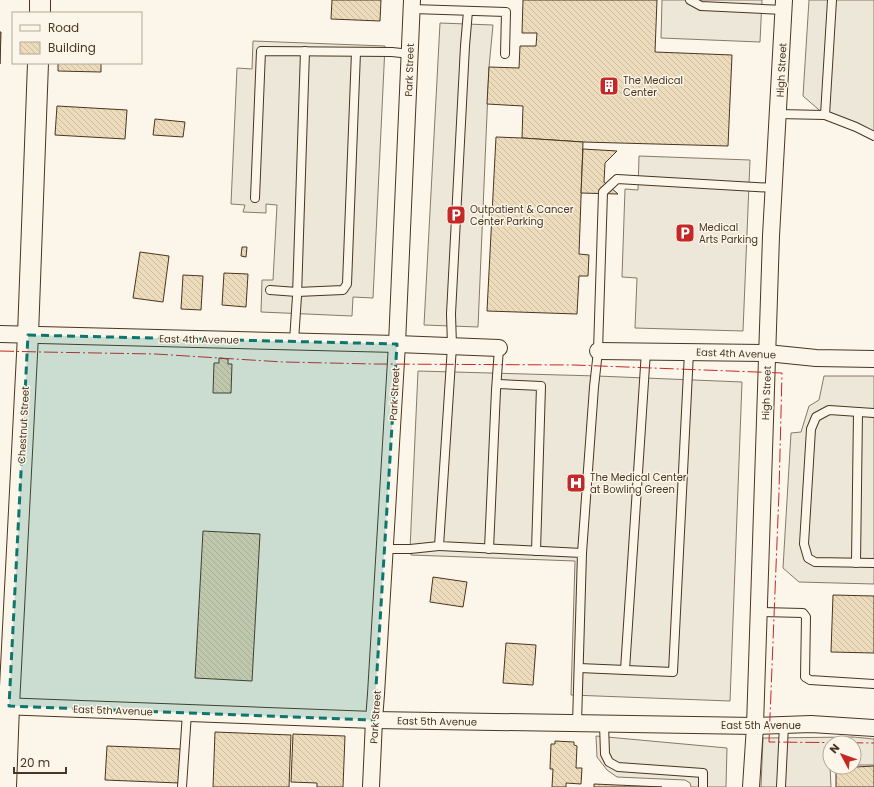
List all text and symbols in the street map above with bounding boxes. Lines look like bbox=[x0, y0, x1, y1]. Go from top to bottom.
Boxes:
legend bbox=[12, 12, 142, 64]
text: Road bbox=[48, 19, 79, 36]
text: Building bbox=[48, 39, 96, 56]
street label: High Street bbox=[773, 42, 790, 98]
street label: Park Street bbox=[401, 43, 418, 97]
place label: The Medical Center bbox=[623, 73, 683, 100]
building icon: The Medical Center bbox=[598, 75, 620, 97]
place label: Outpatient & Cancer Center Parking bbox=[470, 202, 574, 229]
parking icon: Outpatient & Cancer Center Parking bbox=[445, 204, 467, 226]
place label: Medical Arts Parking bbox=[699, 220, 758, 247]
parking icon: Medical Arts Parking bbox=[674, 222, 696, 244]
street label: East 4th Avenue bbox=[159, 331, 239, 348]
street label: East 4th Avenue bbox=[696, 345, 776, 362]
street label: High Street bbox=[758, 365, 775, 421]
street label: Park Street bbox=[386, 367, 403, 421]
street label: Chestnut Street bbox=[14, 386, 33, 464]
place label: The Medical Center at Bowling Green bbox=[590, 470, 687, 497]
hospital icon: The Medical Center at Bowling Green bbox=[565, 472, 587, 494]
street label: Park Street bbox=[366, 690, 385, 744]
street label: East 5th Avenue bbox=[73, 702, 153, 719]
street label: East 5th Avenue bbox=[397, 713, 477, 730]
street label: East 5th Avenue bbox=[721, 718, 801, 733]
north arrow bbox=[822, 735, 862, 775]
text: N bbox=[826, 740, 843, 757]
scale bar bbox=[14, 749, 66, 775]
text: 20 m bbox=[20, 754, 50, 771]

